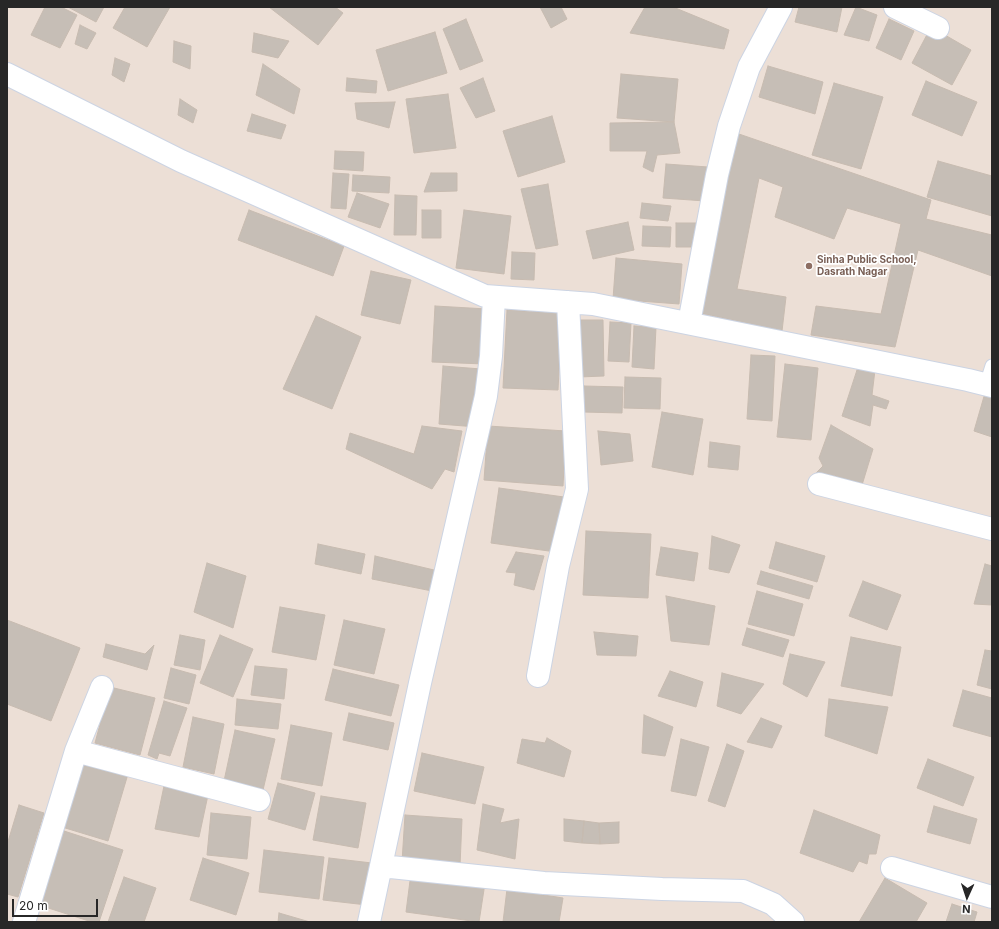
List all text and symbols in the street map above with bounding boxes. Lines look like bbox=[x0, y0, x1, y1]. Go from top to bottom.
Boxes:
place label: Sinha Public School, Dasrath Nagar bbox=[817, 254, 917, 278]
marker: Sinha Public School, Dasrath Nagar bbox=[804, 261, 814, 271]
north arrow bbox=[947, 877, 987, 917]
scale bar bbox=[14, 891, 100, 917]
text: 20 m bbox=[19, 898, 48, 913]
text: N bbox=[962, 902, 971, 916]

